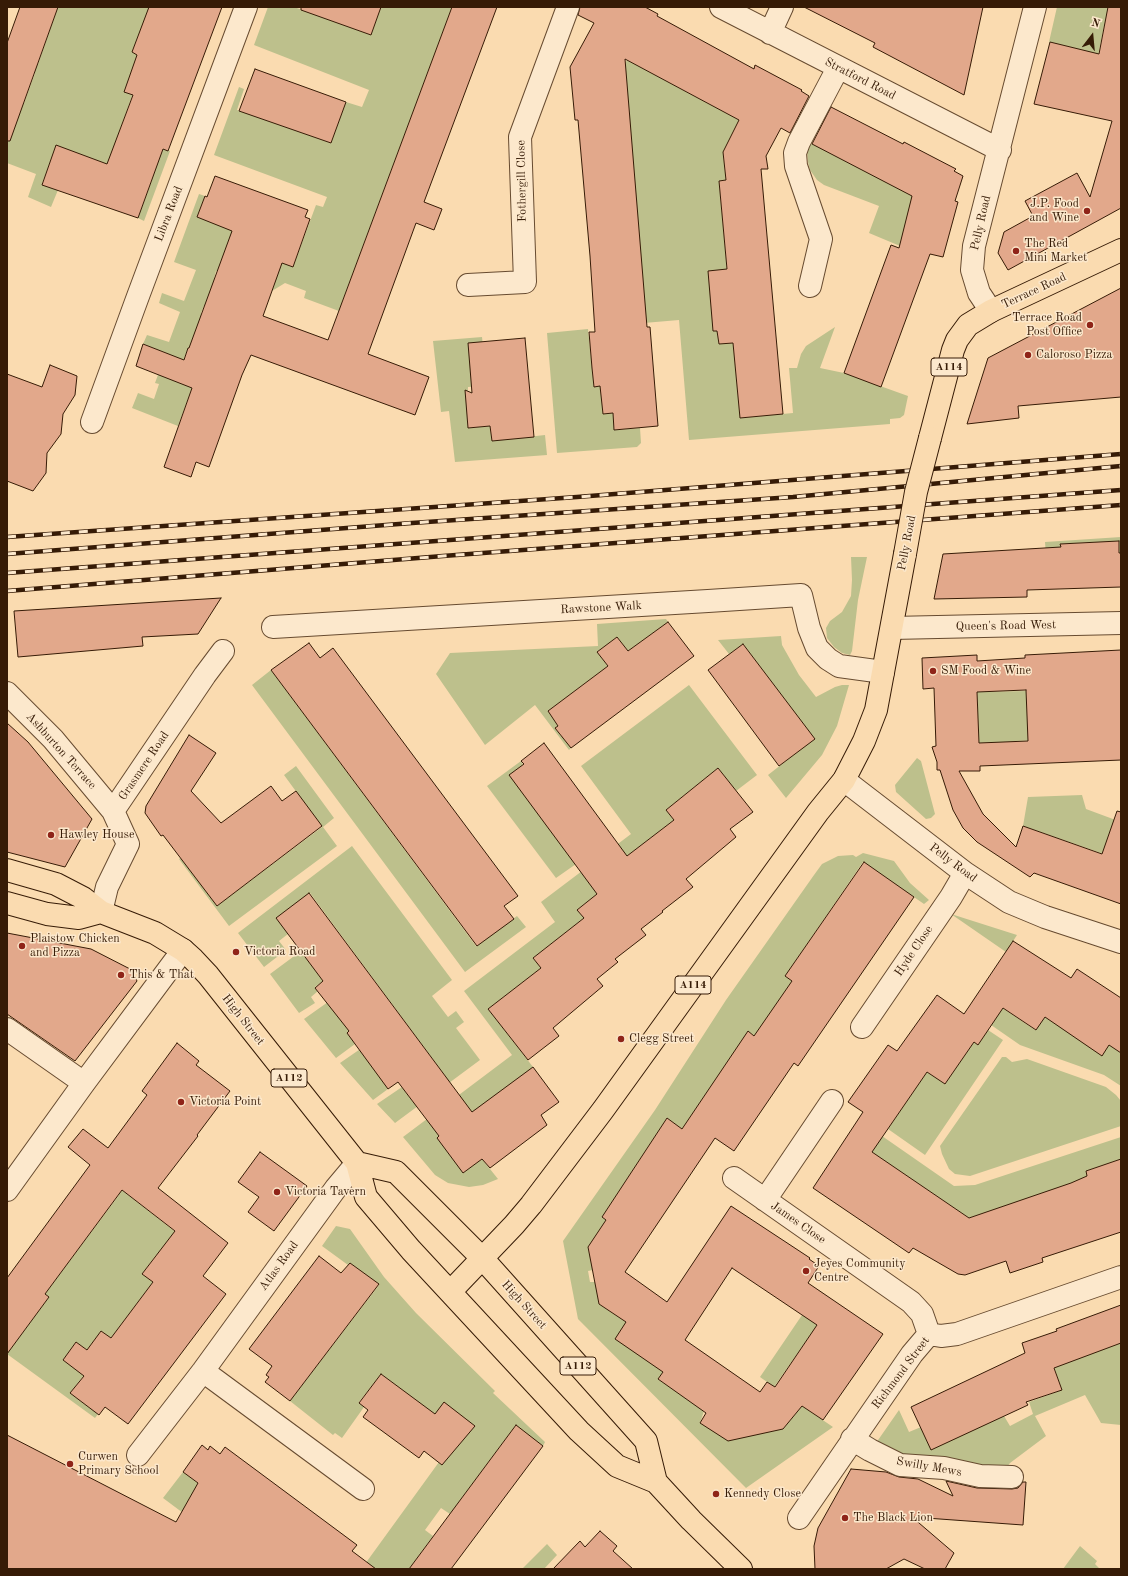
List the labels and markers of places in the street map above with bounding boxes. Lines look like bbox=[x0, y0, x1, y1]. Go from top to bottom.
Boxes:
place label: J.P. Food and Wine bbox=[1029, 197, 1079, 225]
marker: J.P. Food and Wine bbox=[1082, 206, 1092, 216]
place label: The Red Mini Market bbox=[1024, 237, 1087, 265]
marker: The Red Mini Market bbox=[1011, 246, 1021, 256]
place label: Terrace Road Post Office bbox=[1012, 311, 1082, 339]
marker: Terrace Road Post Office bbox=[1085, 320, 1095, 330]
place label: Caloroso Pizza bbox=[1036, 348, 1112, 362]
marker: Caloroso Pizza bbox=[1023, 350, 1033, 360]
place label: SM Food & Wine bbox=[941, 664, 1031, 678]
marker: SM Food & Wine bbox=[928, 666, 938, 676]
place label: Hawley House bbox=[59, 828, 134, 842]
marker: Hawley House bbox=[46, 830, 56, 840]
place label: Plaistow Chicken and Pizza bbox=[30, 932, 120, 960]
marker: Plaistow Chicken and Pizza bbox=[17, 941, 27, 951]
place label: Victoria Road bbox=[244, 945, 316, 959]
marker: Victoria Road bbox=[231, 947, 241, 957]
place label: This & That bbox=[129, 968, 194, 982]
marker: This & That bbox=[116, 970, 126, 980]
place label: Clegg Street bbox=[629, 1032, 694, 1046]
marker: Clegg Street bbox=[616, 1034, 626, 1044]
place label: Victoria Point bbox=[189, 1095, 261, 1109]
marker: Victoria Point bbox=[176, 1097, 186, 1107]
place label: Victoria Tavern bbox=[285, 1185, 366, 1199]
marker: Victoria Tavern bbox=[272, 1187, 282, 1197]
place label: Jeyes Community Centre bbox=[814, 1257, 906, 1285]
marker: Jeyes Community Centre bbox=[801, 1266, 811, 1276]
place label: Curwen Primary School bbox=[78, 1450, 159, 1478]
marker: Curwen Primary School bbox=[65, 1459, 75, 1469]
place label: Kennedy Close bbox=[724, 1487, 801, 1501]
marker: Kennedy Close bbox=[711, 1489, 721, 1499]
place label: The Black Lion bbox=[853, 1511, 933, 1525]
marker: The Black Lion bbox=[840, 1513, 850, 1523]

